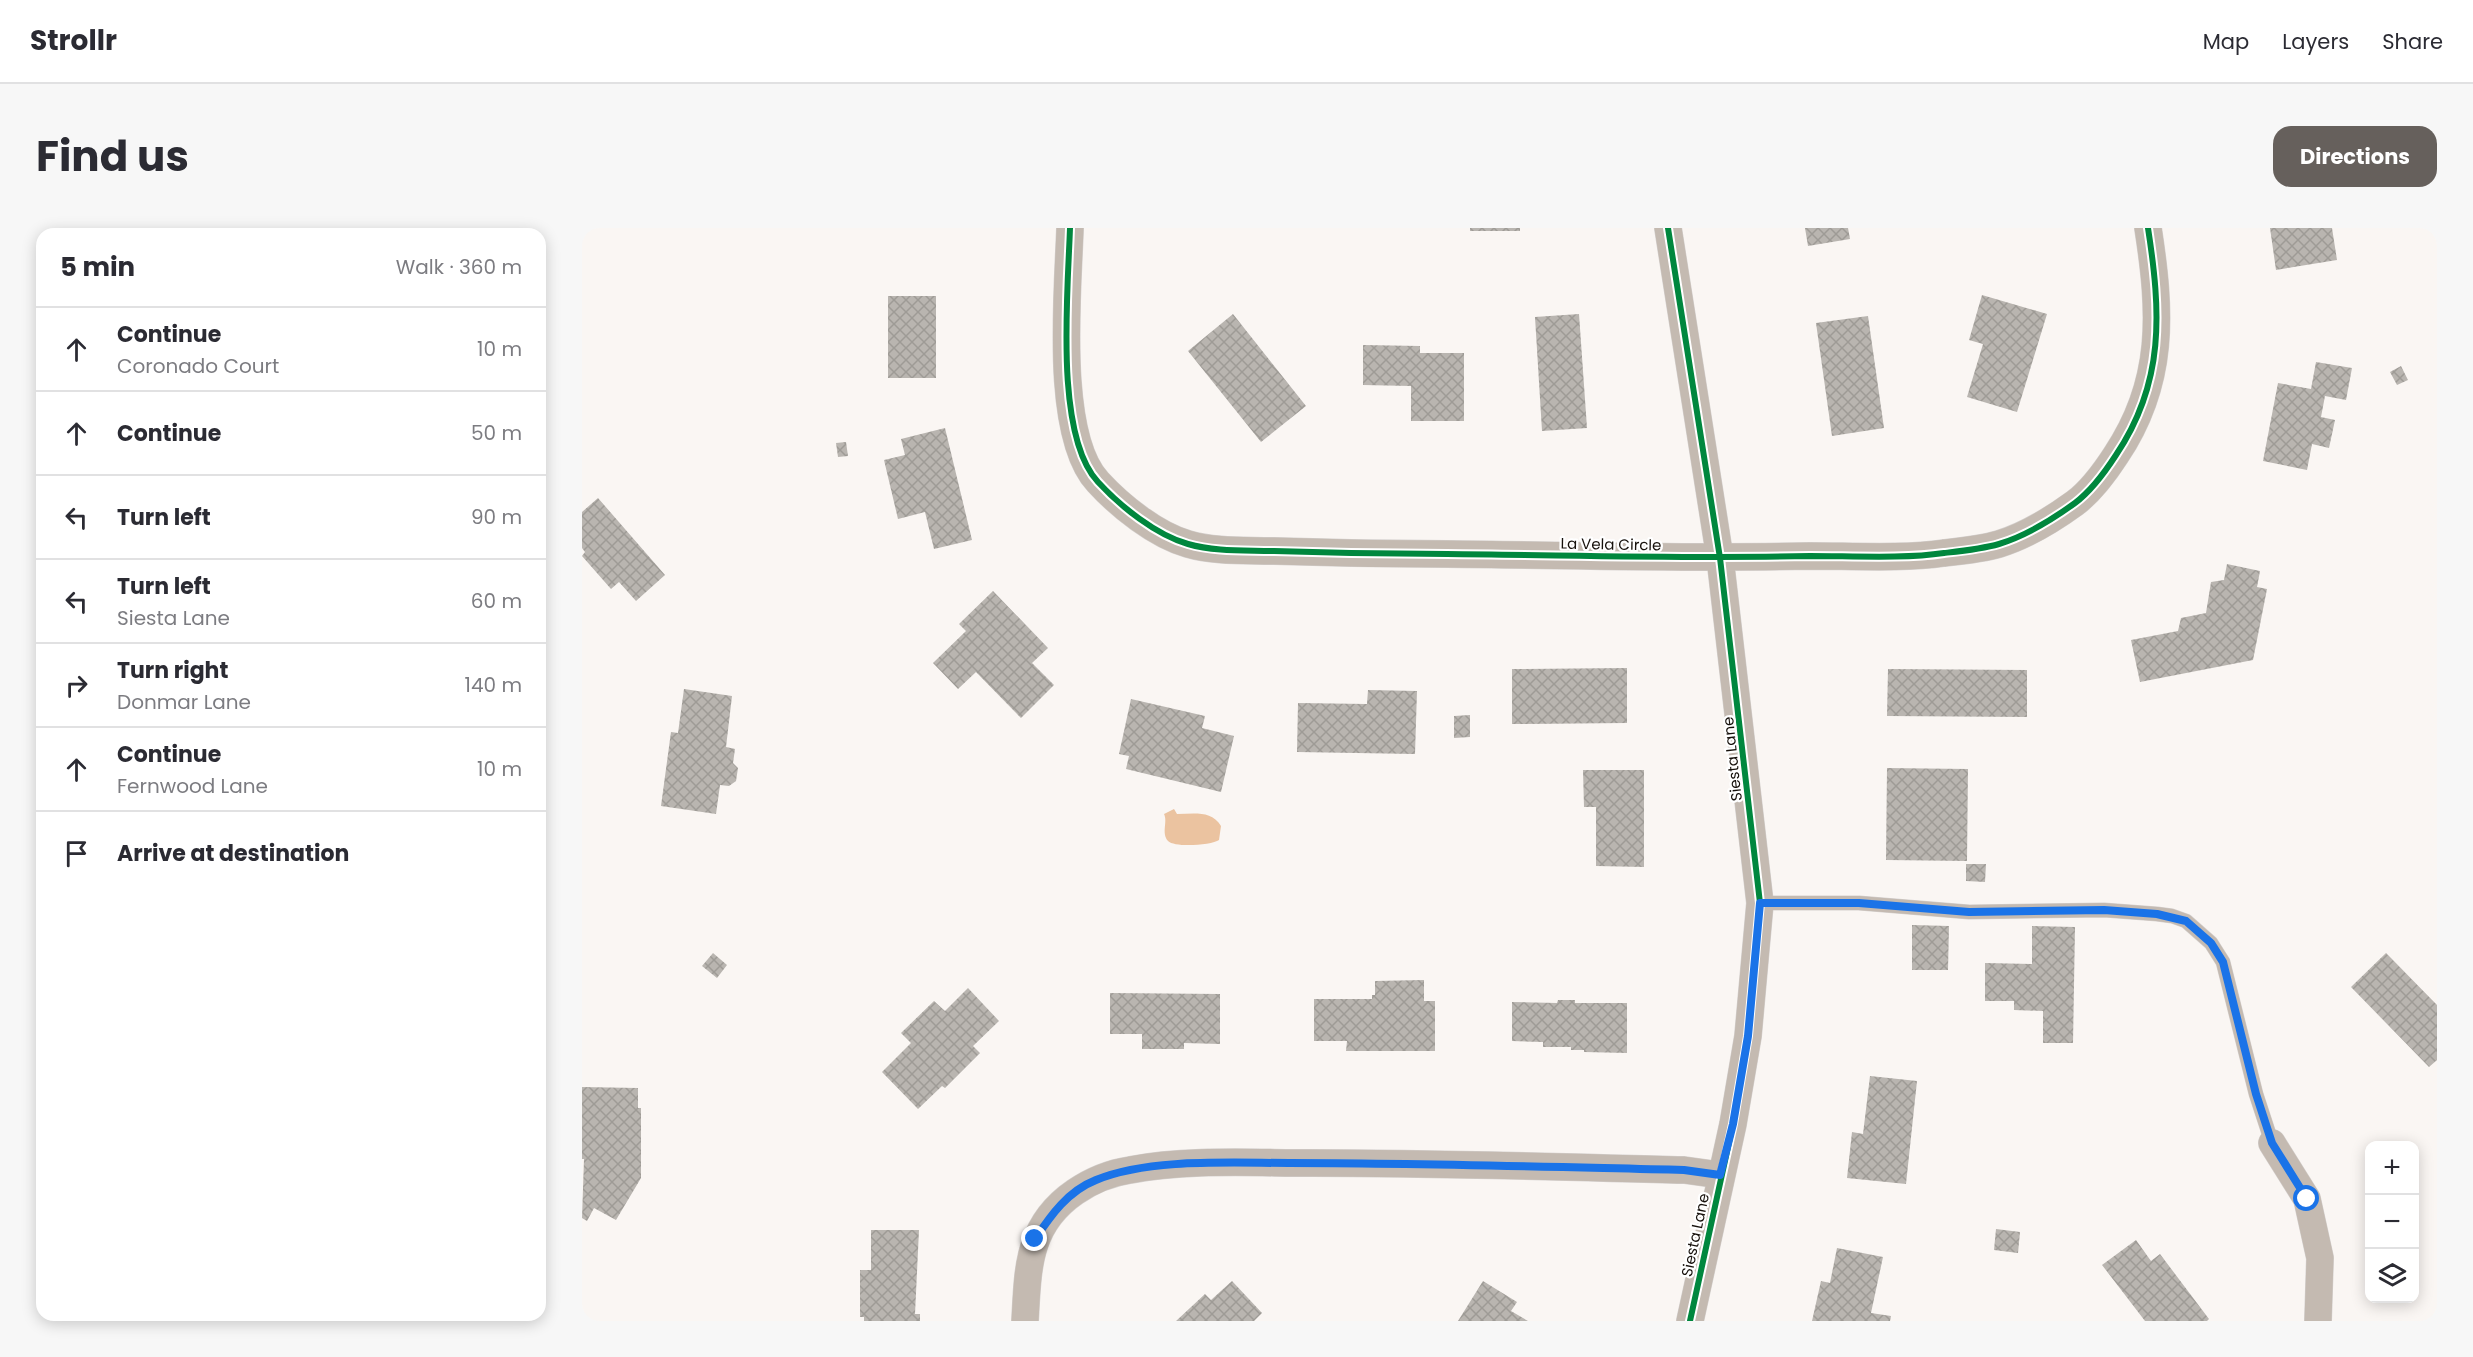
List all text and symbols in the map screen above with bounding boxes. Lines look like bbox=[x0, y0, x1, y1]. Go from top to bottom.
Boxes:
text: Strollr bbox=[30, 21, 117, 60]
text: Map bbox=[2203, 27, 2249, 56]
text: Layers bbox=[2282, 27, 2349, 56]
text: Share bbox=[2382, 27, 2443, 56]
button: Directions bbox=[2273, 126, 2437, 187]
text: Find us bbox=[36, 127, 189, 186]
text: 5 min bbox=[60, 249, 135, 285]
text: Walk · 360 m bbox=[396, 253, 522, 281]
text: Continue bbox=[117, 319, 221, 350]
icon: ahead bbox=[60, 333, 93, 366]
text: 10 m bbox=[477, 335, 522, 363]
text: Coronado Court bbox=[117, 352, 279, 380]
icon: ahead bbox=[60, 417, 93, 450]
text: Continue bbox=[117, 418, 221, 449]
text: 50 m bbox=[471, 419, 522, 447]
icon: left bbox=[60, 501, 93, 534]
text: Turn left bbox=[117, 502, 211, 533]
text: 90 m bbox=[471, 503, 522, 531]
street label: La Vela Circle bbox=[1560, 533, 1662, 555]
text: Turn left bbox=[117, 571, 211, 602]
icon: left bbox=[60, 585, 93, 618]
text: 60 m bbox=[471, 587, 522, 615]
text: Siesta Lane bbox=[117, 604, 230, 632]
text: Turn right bbox=[117, 655, 228, 686]
icon: right bbox=[60, 669, 93, 702]
text: 140 m bbox=[465, 671, 522, 699]
text: Donmar Lane bbox=[117, 688, 251, 716]
street label: Siesta Lane bbox=[1717, 716, 1747, 802]
text: Continue bbox=[117, 739, 221, 770]
icon: ahead bbox=[60, 753, 93, 786]
text: 10 m bbox=[477, 755, 522, 783]
text: Fernwood Lane bbox=[117, 772, 268, 800]
icon: arrive bbox=[60, 837, 93, 870]
text: Arrive at destination bbox=[117, 838, 349, 869]
map controls bbox=[2365, 1141, 2419, 1303]
button: + bbox=[2365, 1141, 2419, 1195]
route start bbox=[2293, 1185, 2319, 1211]
street label: Siesta Lane bbox=[1676, 1191, 1714, 1279]
button: − bbox=[2365, 1195, 2419, 1249]
route end bbox=[1021, 1225, 1047, 1251]
button: layers bbox=[2365, 1249, 2419, 1303]

